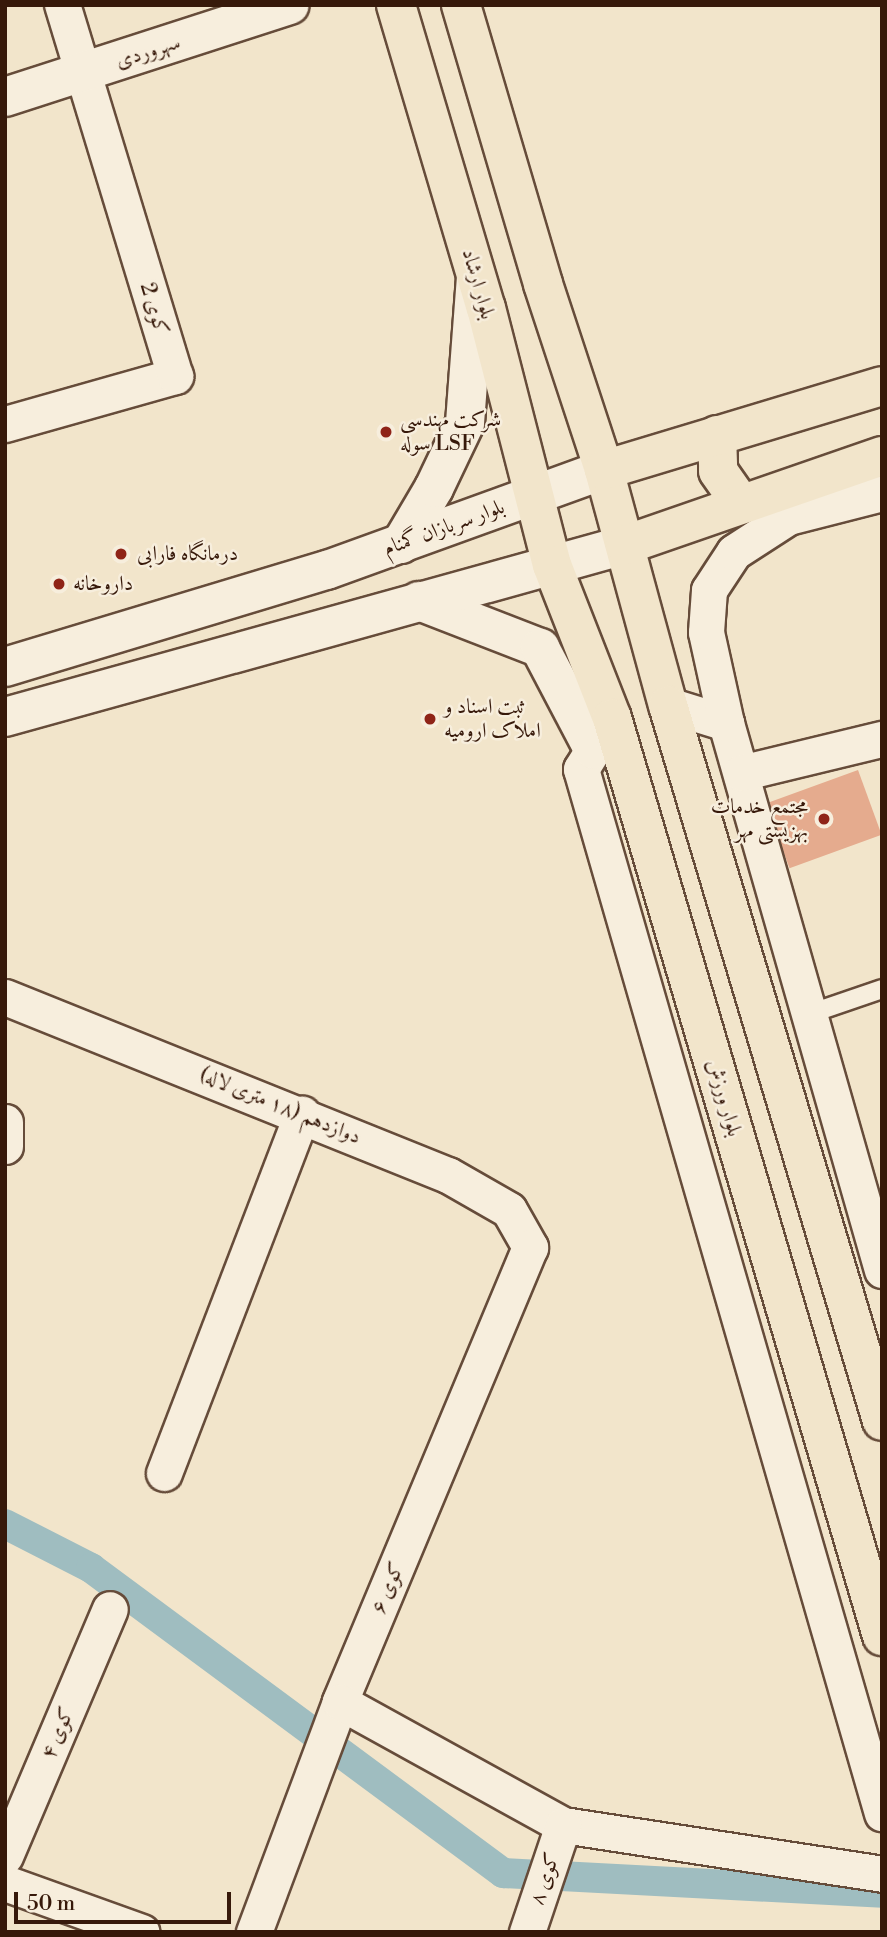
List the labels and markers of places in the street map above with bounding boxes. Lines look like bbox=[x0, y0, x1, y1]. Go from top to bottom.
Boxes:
place label: شرکت مهندسی سوله LSF bbox=[400, 407, 501, 457]
marker: شرکت مهندسی سوله LSF bbox=[378, 424, 394, 440]
place label: درمانگاه فارابی bbox=[137, 541, 238, 567]
marker: درمانگاه فارابی bbox=[111, 544, 131, 564]
place label: داروخانه bbox=[73, 571, 133, 597]
marker: داروخانه bbox=[51, 576, 67, 592]
place label: ثبت اسناد و املاک ارومیه bbox=[444, 694, 541, 744]
marker: ثبت اسناد و املاک ارومیه bbox=[422, 711, 438, 727]
place label: مجتمع خدمات بهزیستی مهر bbox=[711, 794, 808, 844]
marker: مجتمع خدمات بهزیستی مهر bbox=[814, 809, 834, 829]

